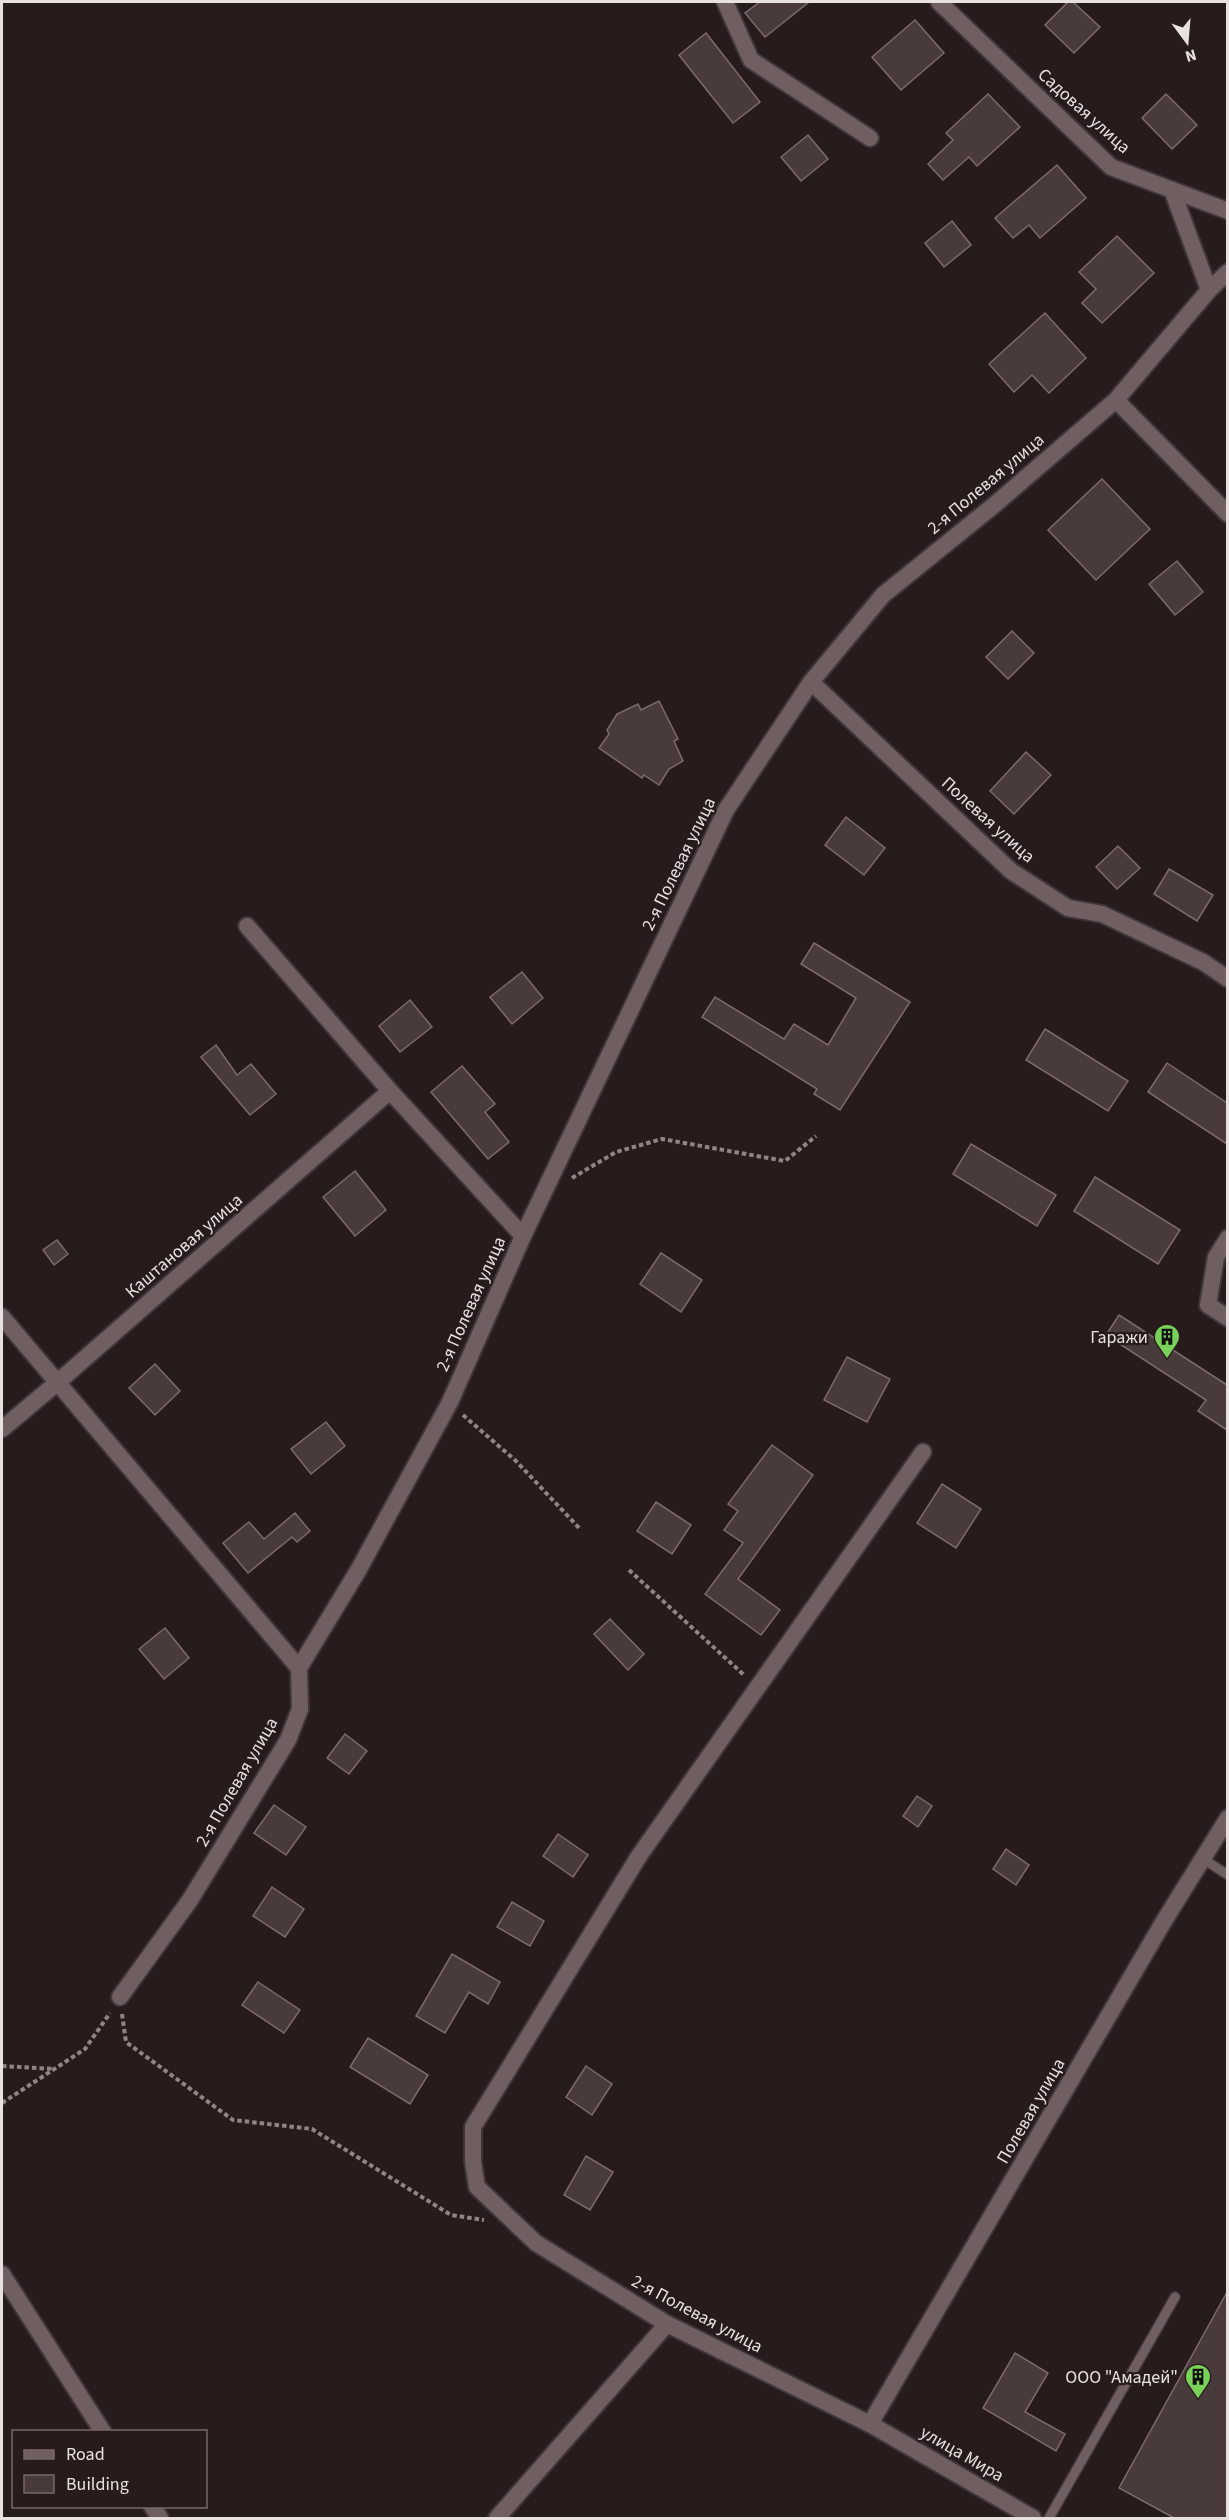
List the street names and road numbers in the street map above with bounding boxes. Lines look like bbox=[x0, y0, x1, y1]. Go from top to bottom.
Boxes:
street label: Садовая улица bbox=[1032, 63, 1136, 159]
street label: 2-я Полевая улица bbox=[922, 428, 1050, 540]
street label: Полевая улица bbox=[936, 771, 1040, 869]
street label: 2-я Полевая улица bbox=[636, 793, 722, 935]
street label: Каштановая улица bbox=[120, 1188, 248, 1304]
street label: 2-я Полевая улица bbox=[430, 1233, 512, 1375]
street label: 2-я Полевая улица bbox=[190, 1713, 284, 1851]
street label: Полевая улица bbox=[991, 2054, 1071, 2168]
street label: 2-я Полевая улица bbox=[627, 2269, 767, 2359]
street label: улица Мира bbox=[916, 2420, 1008, 2488]

